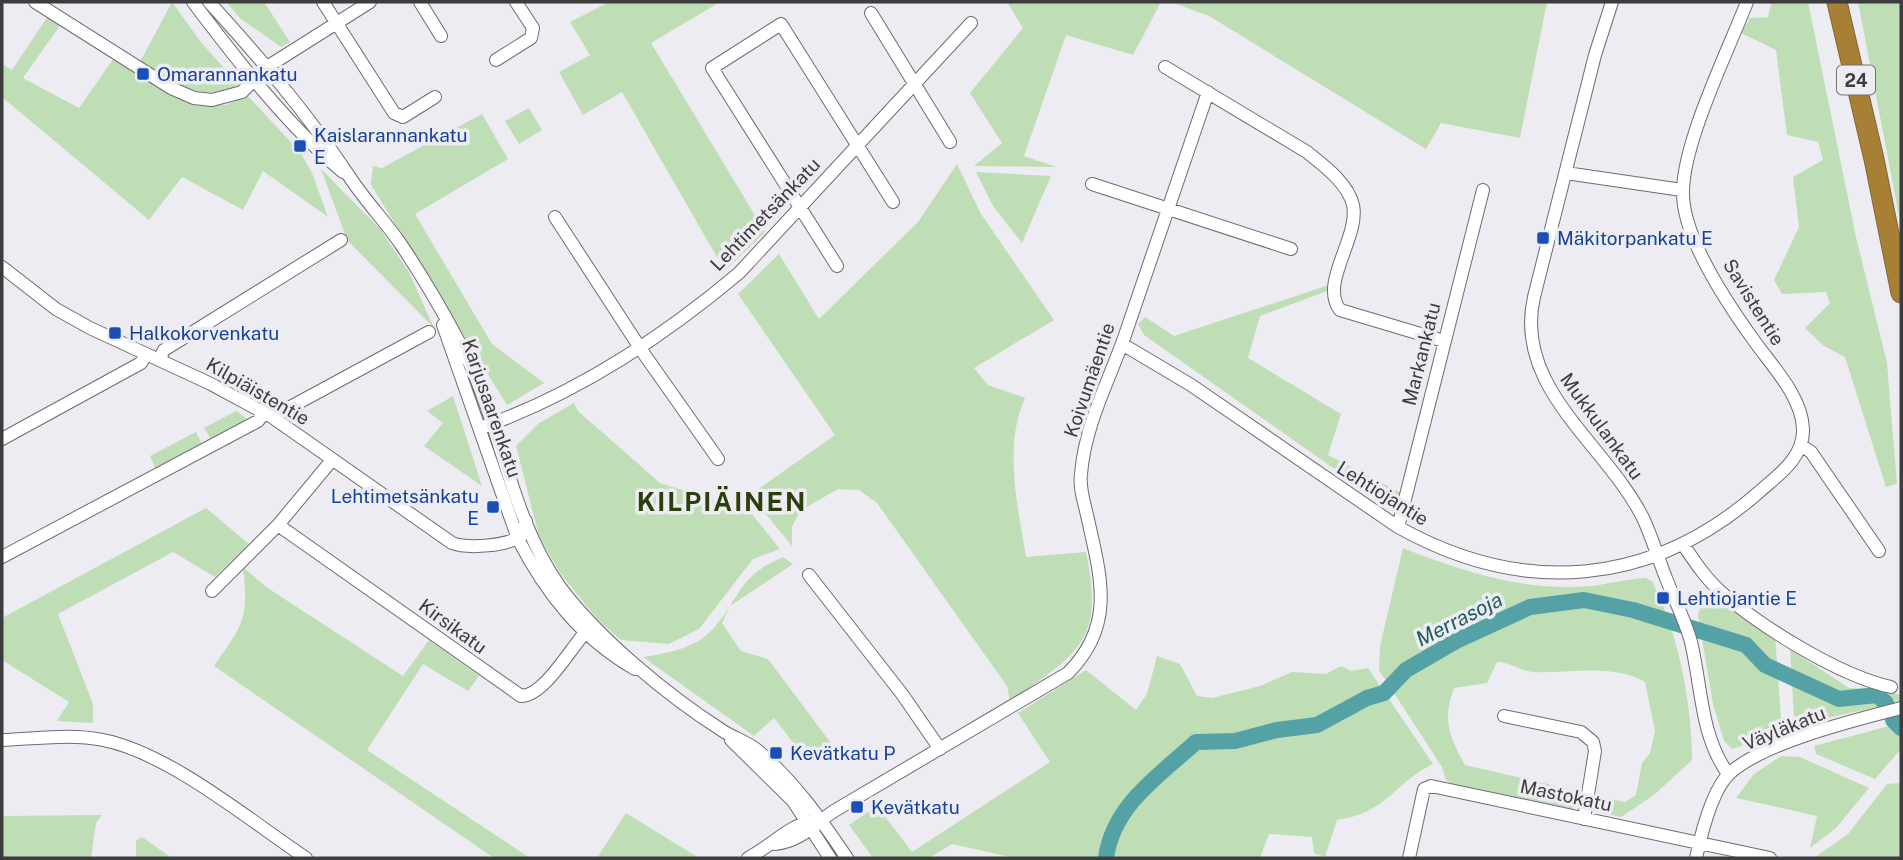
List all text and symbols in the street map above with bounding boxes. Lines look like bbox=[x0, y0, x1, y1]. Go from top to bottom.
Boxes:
place label: Omarannankatu bbox=[157, 63, 298, 85]
marker: Omarannankatu bbox=[135, 66, 151, 82]
road number: 24 bbox=[1837, 66, 1875, 94]
place label: Kaislarannankatu E bbox=[314, 124, 468, 168]
marker: Kaislarannankatu E bbox=[292, 138, 308, 154]
street label: Lehtimetsänkatu bbox=[706, 153, 824, 275]
place label: Mäkitorpankatu E bbox=[1557, 227, 1713, 249]
marker: Mäkitorpankatu E bbox=[1535, 230, 1551, 246]
street label: Savistentie bbox=[1719, 255, 1789, 349]
street label: Markankatu bbox=[1398, 300, 1444, 408]
street label: Koivumäentie bbox=[1059, 320, 1119, 440]
place label: Halkokorvenkatu bbox=[129, 322, 279, 344]
marker: Halkokorvenkatu bbox=[107, 325, 123, 341]
street label: Karjusaarenkatu bbox=[458, 336, 526, 480]
street label: Kilpiäistentie bbox=[203, 353, 313, 429]
street label: Mukkulankatu bbox=[1556, 368, 1648, 484]
street label: Lehtiojantie bbox=[1333, 456, 1433, 530]
place label: Lehtimetsänkatu E bbox=[331, 485, 479, 529]
district label: KILPIÄINEN bbox=[637, 486, 807, 517]
marker: Lehtimetsänkatu E bbox=[485, 499, 501, 515]
water label: Merrasoja bbox=[1411, 587, 1507, 651]
place label: Lehtiojantie E bbox=[1677, 587, 1797, 609]
marker: Lehtiojantie E bbox=[1655, 590, 1671, 606]
street label: Kirsikatu bbox=[415, 594, 491, 658]
street label: Väyläkatu bbox=[1739, 701, 1829, 755]
place label: Kevätkatu P bbox=[790, 742, 895, 764]
marker: Kevätkatu P bbox=[768, 745, 784, 761]
street label: Mastokatu bbox=[1518, 775, 1614, 815]
place label: Kevätkatu bbox=[871, 796, 960, 818]
marker: Kevätkatu bbox=[849, 799, 865, 815]

